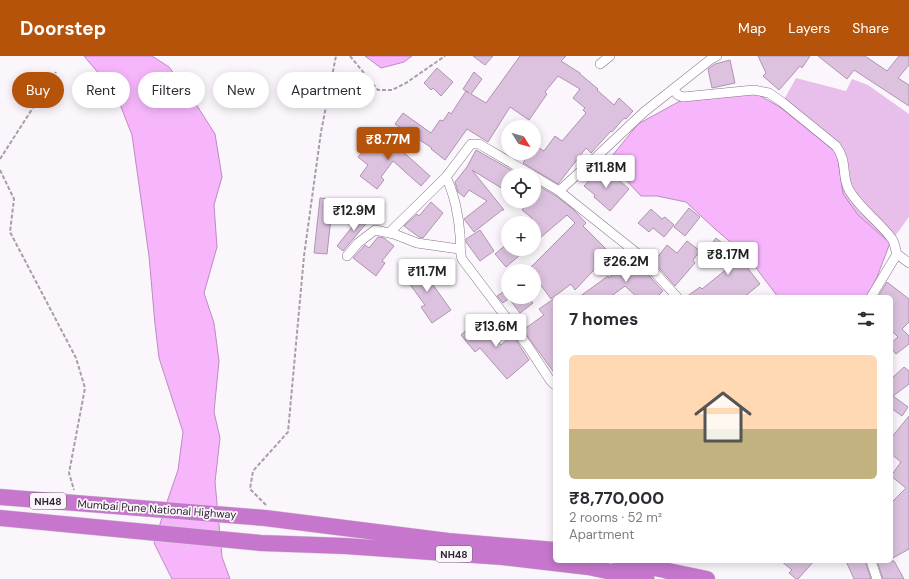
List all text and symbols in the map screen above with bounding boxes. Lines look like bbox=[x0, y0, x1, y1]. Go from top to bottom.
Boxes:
text: Doorstep bbox=[20, 16, 106, 41]
text: Map bbox=[738, 19, 766, 37]
text: Layers bbox=[788, 19, 830, 37]
text: Share bbox=[852, 19, 889, 37]
chip: Buy bbox=[12, 72, 64, 108]
chip: Rent bbox=[72, 72, 130, 108]
chip: Filters bbox=[138, 72, 205, 108]
chip: New bbox=[213, 72, 269, 108]
chip: Apartment bbox=[277, 72, 375, 108]
north arrow bbox=[501, 120, 541, 160]
map controls bbox=[501, 120, 541, 304]
pin: ₹8.77M bbox=[355, 127, 421, 161]
text: ₹8.77M bbox=[366, 131, 410, 148]
pin: ₹11.8M bbox=[573, 155, 639, 189]
text: ₹11.8M bbox=[586, 159, 626, 176]
button: locate bbox=[501, 168, 541, 208]
pin: ₹12.9M bbox=[321, 198, 387, 232]
text: ₹12.9M bbox=[333, 202, 375, 219]
button: + bbox=[501, 216, 541, 256]
pin: ₹8.17M bbox=[695, 242, 761, 276]
text: ₹8.17M bbox=[707, 246, 749, 263]
pin: ₹26.2M bbox=[593, 249, 659, 283]
text: ₹26.2M bbox=[603, 253, 649, 270]
pin: ₹11.7M bbox=[394, 259, 460, 293]
text: ₹11.7M bbox=[408, 263, 446, 280]
button: − bbox=[501, 264, 541, 304]
text: 7 homes bbox=[569, 308, 638, 330]
icon: filters bbox=[855, 308, 877, 330]
pin: ₹13.6M bbox=[463, 314, 529, 348]
text: ₹13.6M bbox=[474, 318, 518, 335]
icon: home bbox=[687, 381, 759, 453]
text: ₹8,770,000 bbox=[569, 487, 664, 509]
road number: NH48 bbox=[30, 493, 66, 509]
street label: Mumbai Pune National Highway bbox=[77, 496, 237, 522]
text: 2 rooms · 52 m² bbox=[569, 509, 662, 526]
text: Apartment bbox=[569, 526, 634, 543]
road number: NH48 bbox=[436, 546, 472, 562]

